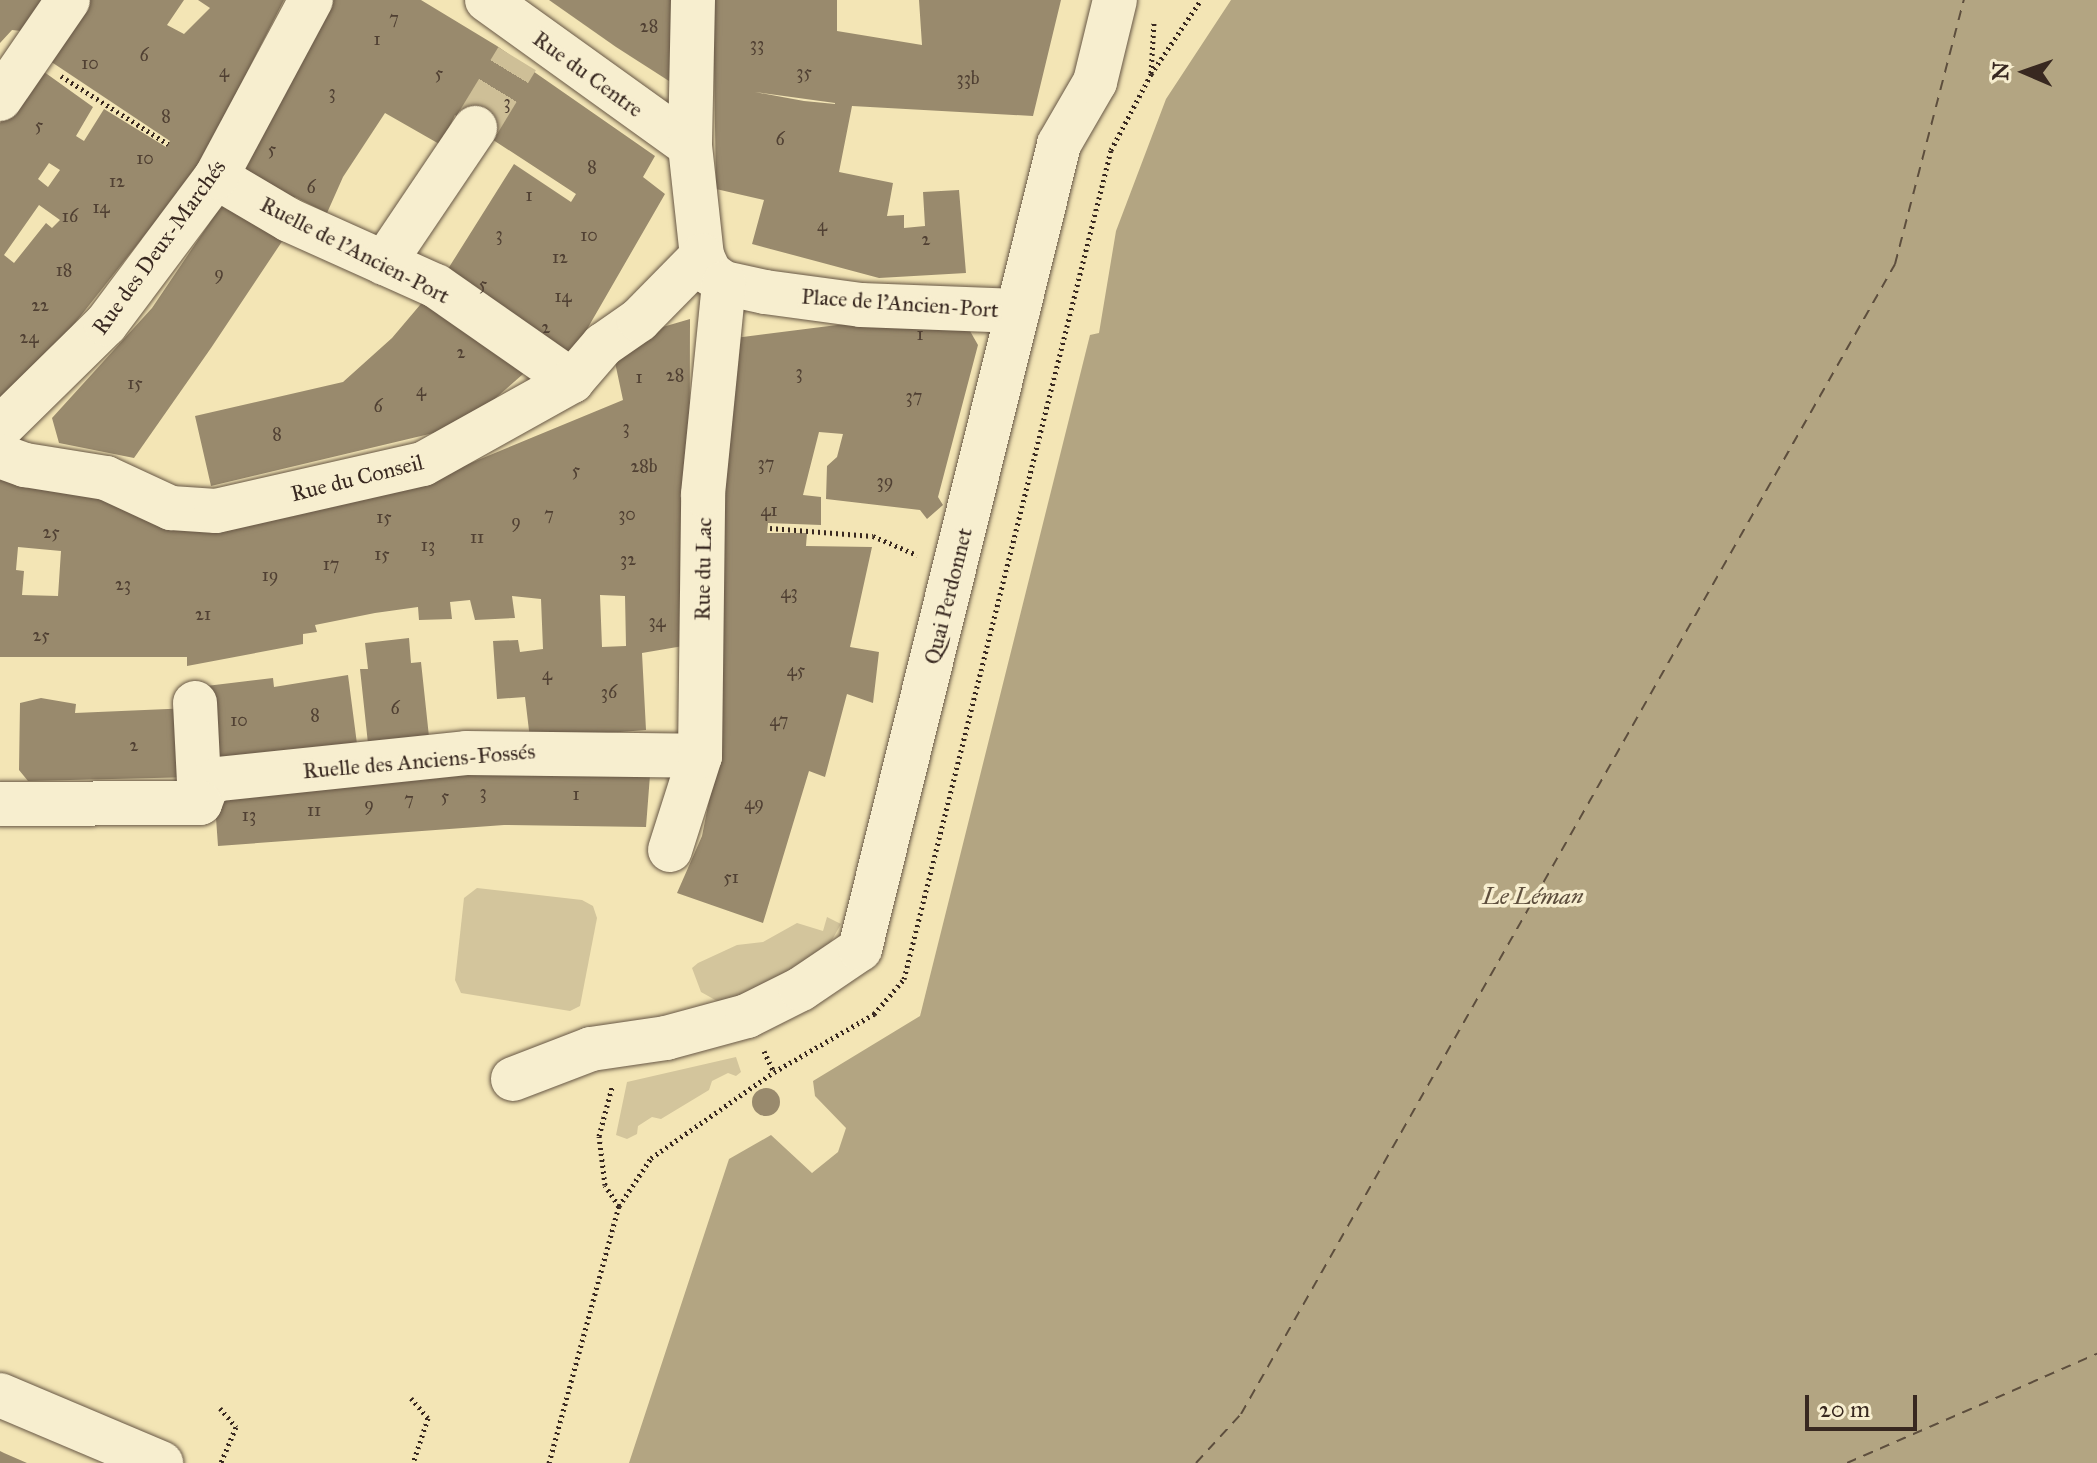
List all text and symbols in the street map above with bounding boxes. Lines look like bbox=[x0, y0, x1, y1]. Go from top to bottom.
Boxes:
house number: 7 bbox=[389, 7, 399, 29]
house number: 28 bbox=[640, 15, 658, 37]
street label: Rue du Centre bbox=[528, 25, 648, 123]
house number: 1 bbox=[373, 28, 381, 50]
north arrow bbox=[1985, 32, 2065, 112]
house number: 33 bbox=[750, 33, 764, 55]
house number: 6 bbox=[139, 44, 149, 66]
house number: 10 bbox=[81, 52, 99, 74]
house number: 4 bbox=[219, 60, 229, 82]
house number: 35 bbox=[796, 61, 812, 83]
text: N bbox=[1987, 61, 2014, 81]
house number: 5 bbox=[435, 62, 443, 84]
house number: 33b bbox=[956, 67, 980, 89]
house number: 3 bbox=[328, 81, 336, 103]
house number: 3 bbox=[503, 91, 511, 113]
house number: 8 bbox=[161, 105, 171, 127]
house number: 5 bbox=[35, 114, 43, 136]
house number: 6 bbox=[775, 128, 785, 150]
house number: 5 bbox=[268, 138, 276, 160]
house number: 10 bbox=[136, 147, 154, 169]
street label: Rue des Deux-Marchés bbox=[87, 154, 231, 340]
house number: 8 bbox=[587, 156, 597, 178]
house number: 12 bbox=[109, 170, 125, 192]
house number: 6 bbox=[306, 176, 316, 198]
house number: 1 bbox=[525, 184, 533, 206]
street label: Ruelle de l'Ancien-Port bbox=[256, 191, 454, 309]
house number: 14 bbox=[92, 196, 110, 218]
house number: 16 bbox=[62, 205, 78, 227]
house number: 4 bbox=[817, 214, 827, 236]
house number: 3 bbox=[495, 223, 503, 245]
house number: 10 bbox=[580, 224, 598, 246]
house number: 2 bbox=[922, 228, 930, 250]
house number: 12 bbox=[552, 246, 568, 268]
house number: 18 bbox=[56, 259, 72, 281]
house number: 9 bbox=[214, 262, 224, 284]
house number: 5 bbox=[479, 273, 487, 295]
street label: Place de l'Ancien-Port bbox=[800, 283, 1000, 323]
house number: 14 bbox=[554, 285, 572, 307]
house number: 22 bbox=[31, 294, 49, 316]
house number: 2 bbox=[542, 316, 550, 338]
house number: 1 bbox=[916, 323, 924, 345]
house number: 24 bbox=[20, 326, 38, 348]
house number: 2 bbox=[457, 341, 465, 363]
house number: 3 bbox=[795, 361, 803, 383]
house number: 28 bbox=[666, 364, 684, 386]
house number: 1 bbox=[635, 366, 643, 388]
house number: 15 bbox=[127, 372, 143, 394]
house number: 4 bbox=[416, 379, 426, 401]
house number: 37 bbox=[906, 385, 922, 407]
house number: 6 bbox=[373, 395, 383, 417]
house number: 3 bbox=[622, 416, 630, 438]
house number: 8 bbox=[272, 423, 282, 445]
street label: Rue du Conseil bbox=[288, 449, 426, 507]
house number: 37 bbox=[758, 452, 774, 474]
house number: 28b bbox=[630, 455, 658, 477]
house number: 5 bbox=[572, 459, 580, 481]
house number: 39 bbox=[877, 470, 893, 492]
house number: 41 bbox=[760, 499, 778, 521]
house number: 7 bbox=[544, 503, 554, 525]
house number: 30 bbox=[618, 503, 636, 525]
house number: 15 bbox=[376, 506, 392, 528]
house number: 9 bbox=[511, 510, 521, 532]
street label: Rue du Lac bbox=[689, 517, 717, 621]
house number: 25 bbox=[42, 521, 60, 543]
street label: Quai Perdonnet bbox=[918, 525, 978, 667]
house number: 11 bbox=[470, 526, 484, 548]
house number: 13 bbox=[421, 534, 435, 556]
house number: 15 bbox=[374, 543, 390, 565]
house number: 32 bbox=[620, 548, 636, 570]
house number: 17 bbox=[323, 553, 339, 575]
house number: 19 bbox=[262, 564, 278, 586]
house number: 23 bbox=[115, 573, 131, 595]
house number: 43 bbox=[780, 581, 798, 603]
house number: 21 bbox=[195, 603, 211, 625]
house number: 34 bbox=[648, 610, 666, 632]
house number: 25 bbox=[32, 624, 50, 646]
house number: 45 bbox=[787, 659, 805, 681]
house number: 4 bbox=[542, 663, 552, 685]
house number: 36 bbox=[601, 681, 617, 703]
house number: 6 bbox=[390, 697, 400, 719]
house number: 8 bbox=[310, 704, 320, 726]
house number: 10 bbox=[230, 709, 248, 731]
house number: 47 bbox=[770, 709, 788, 731]
house number: 2 bbox=[130, 734, 138, 756]
street label: Ruelle des Anciens-Fossés bbox=[302, 738, 536, 784]
house number: 3 bbox=[479, 781, 487, 803]
house number: 1 bbox=[572, 783, 580, 805]
house number: 5 bbox=[441, 785, 449, 807]
house number: 7 bbox=[404, 788, 414, 810]
house number: 49 bbox=[744, 792, 764, 814]
house number: 9 bbox=[364, 793, 374, 815]
house number: 11 bbox=[307, 799, 321, 821]
house number: 13 bbox=[242, 804, 256, 826]
house number: 51 bbox=[723, 866, 739, 888]
water label: Le Léman bbox=[1483, 883, 1583, 911]
scale bar bbox=[1809, 1379, 1921, 1429]
text: 20 m bbox=[1819, 1394, 1870, 1424]

